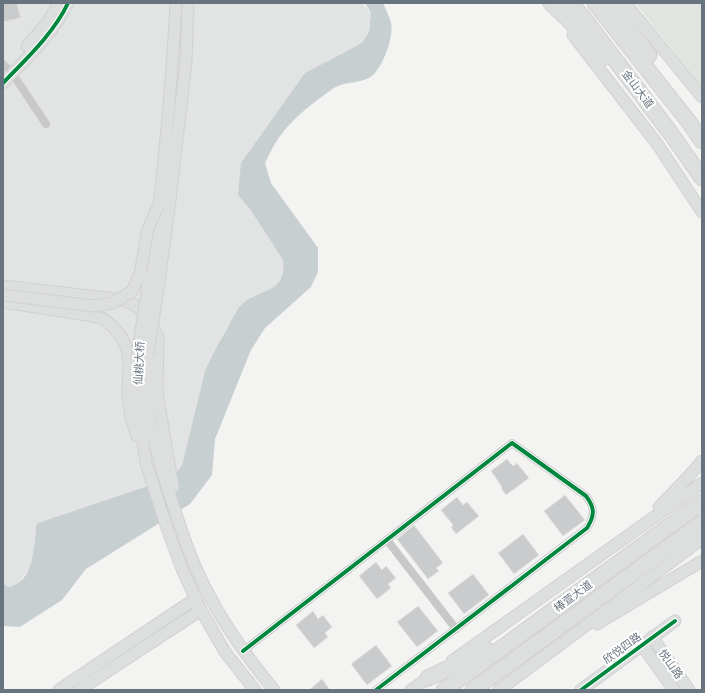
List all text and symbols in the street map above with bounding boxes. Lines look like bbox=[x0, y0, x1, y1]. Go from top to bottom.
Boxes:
street label: 金山大道 bbox=[619, 67, 657, 111]
street label: 仙桃大桥 bbox=[131, 341, 147, 385]
street label: 椿萱大道 bbox=[551, 577, 595, 615]
street label: 欣悦四路 bbox=[600, 629, 644, 667]
street label: 悦山路 bbox=[656, 646, 686, 682]

